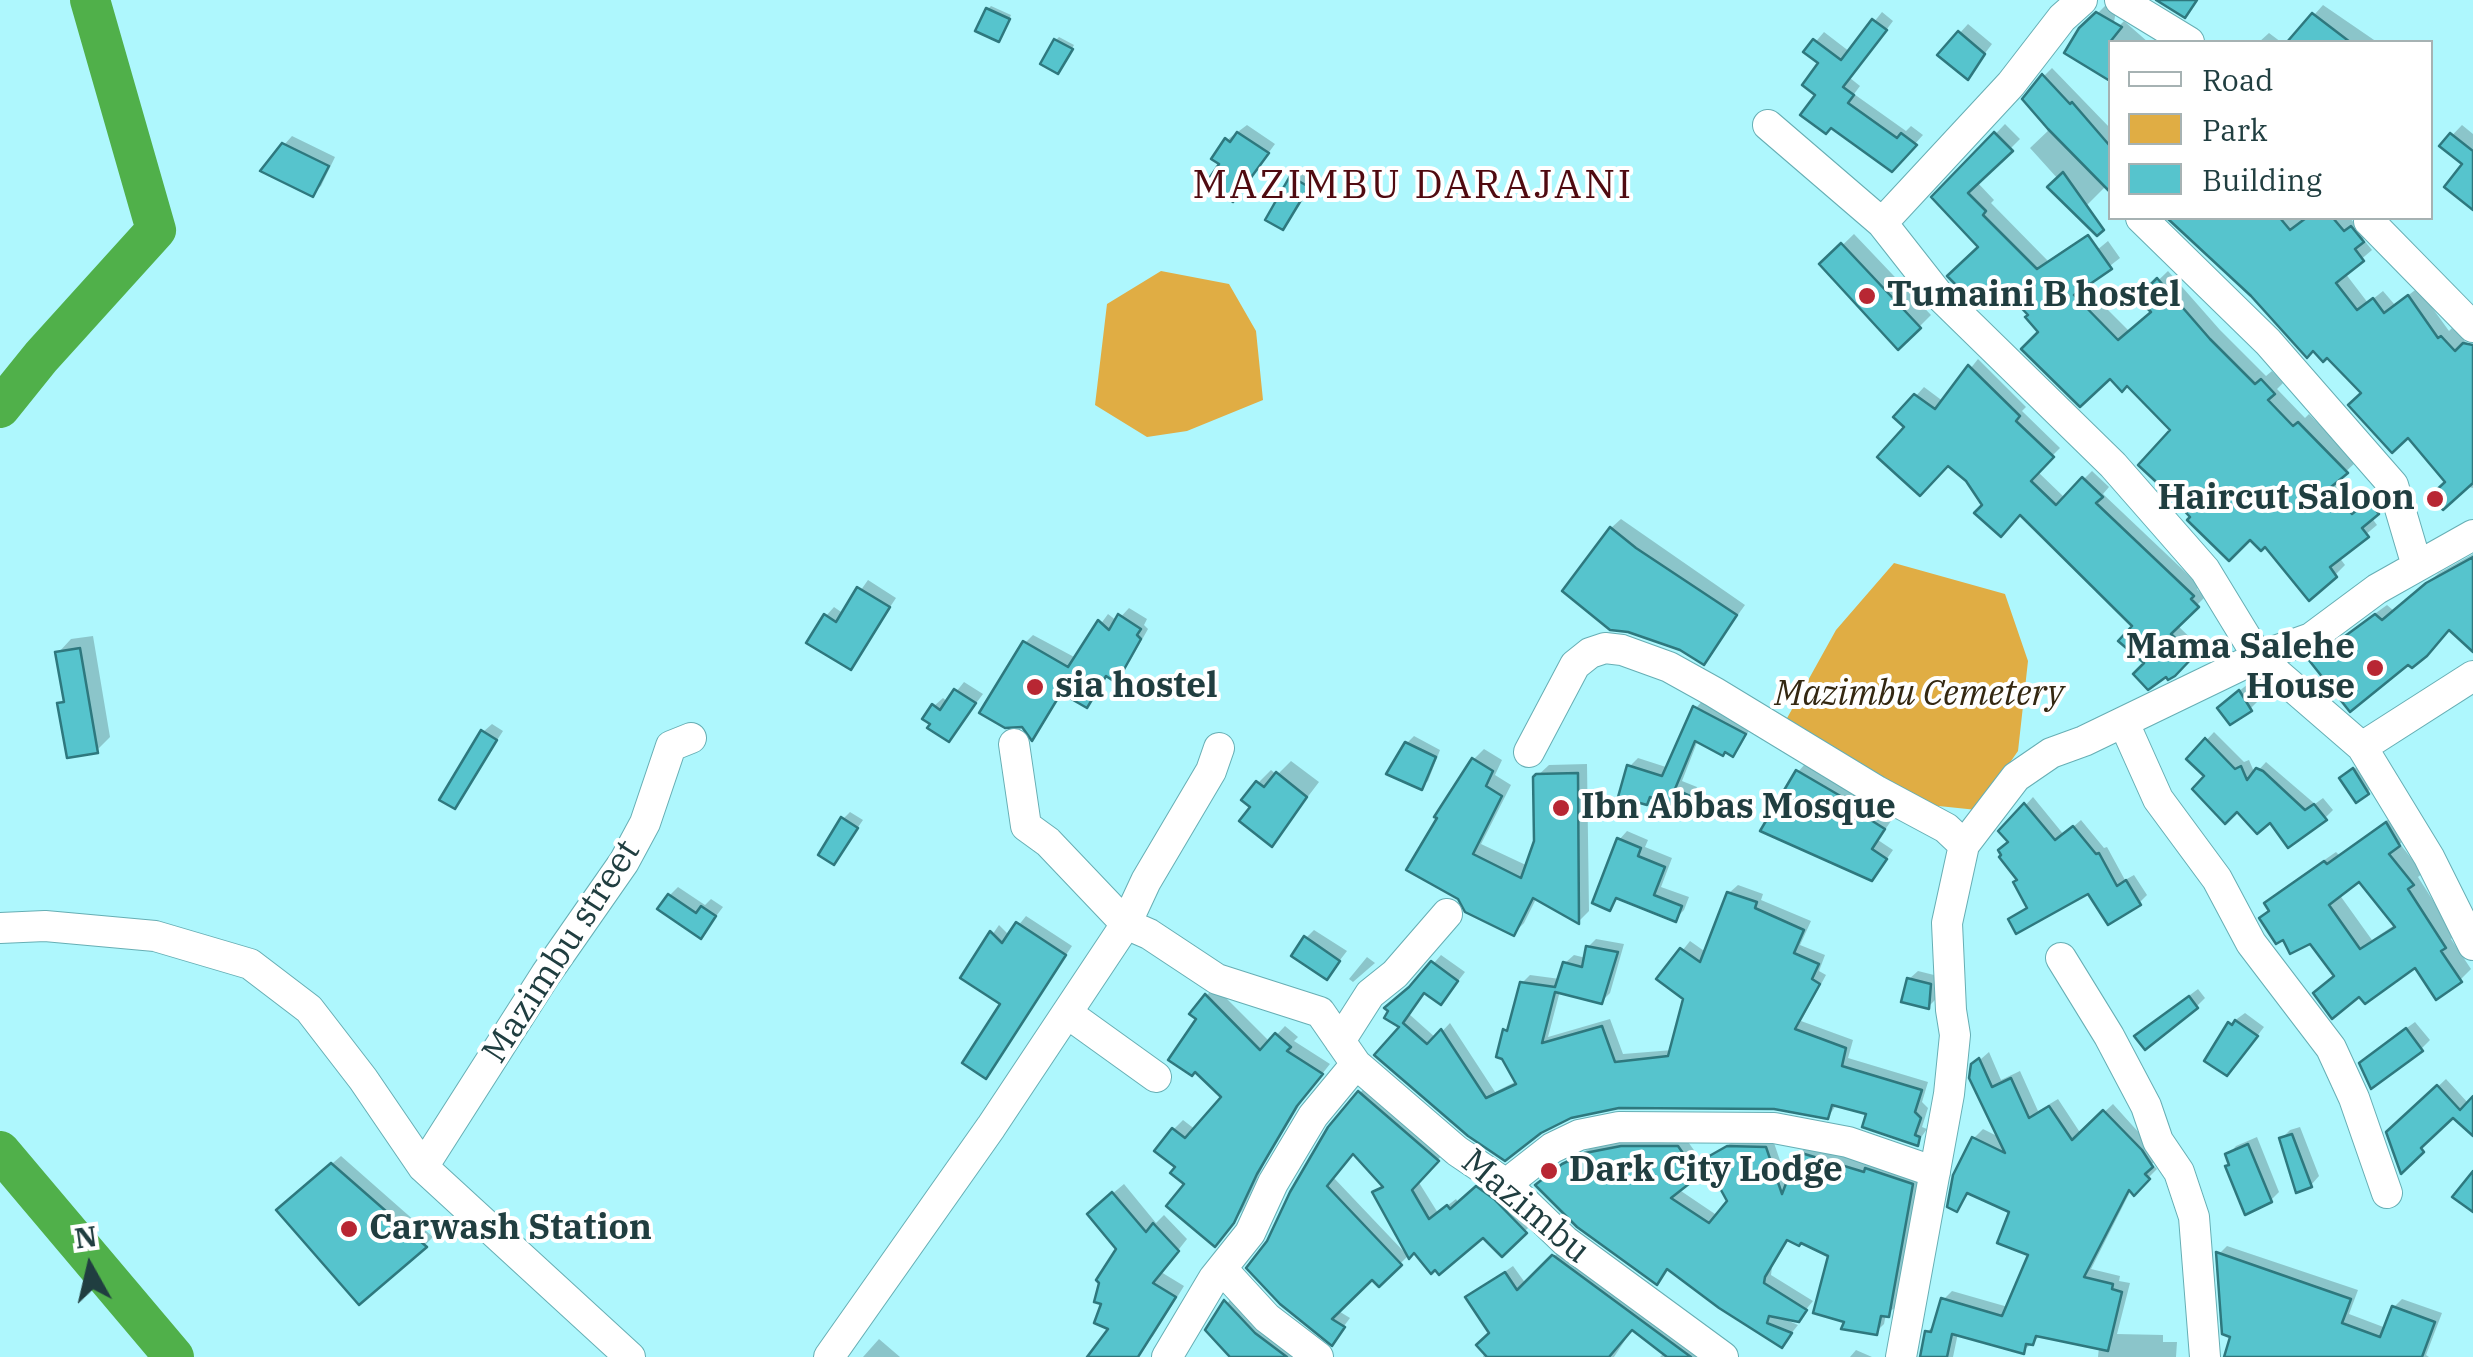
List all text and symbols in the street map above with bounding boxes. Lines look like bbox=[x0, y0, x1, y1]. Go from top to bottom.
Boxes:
legend bbox=[2108, 40, 2433, 220]
text: Road bbox=[2202, 60, 2274, 99]
text: Park bbox=[2202, 110, 2268, 149]
text: Building bbox=[2202, 160, 2322, 199]
district label: MAZIMBU DARAJANI bbox=[1192, 162, 1634, 210]
place label: Tumaini B hostel bbox=[1887, 275, 2181, 317]
marker: Tumaini B hostel bbox=[1856, 285, 1878, 307]
place label: Haircut Saloon bbox=[2157, 478, 2415, 520]
marker: Haircut Saloon bbox=[2424, 488, 2446, 510]
place label: Mama Salehe House bbox=[2126, 627, 2355, 709]
marker: Mama Salehe House bbox=[2364, 657, 2386, 679]
place label: sia hostel bbox=[1055, 666, 1218, 708]
park label: Mazimbu Cemetery bbox=[1775, 674, 2063, 716]
marker: sia hostel bbox=[1024, 676, 1046, 698]
place label: Ibn Abbas Mosque bbox=[1581, 787, 1896, 829]
marker: Ibn Abbas Mosque bbox=[1550, 797, 1572, 819]
street label: Mazimbu street bbox=[474, 833, 650, 1071]
street label: Mazimbu bbox=[1452, 1141, 1598, 1273]
place label: Dark City Lodge bbox=[1569, 1150, 1843, 1192]
marker: Dark City Lodge bbox=[1538, 1160, 1560, 1182]
place label: Carwash Station bbox=[369, 1208, 652, 1250]
north arrow bbox=[40, 1217, 140, 1317]
text: N bbox=[72, 1217, 99, 1257]
marker: Carwash Station bbox=[338, 1218, 360, 1240]

